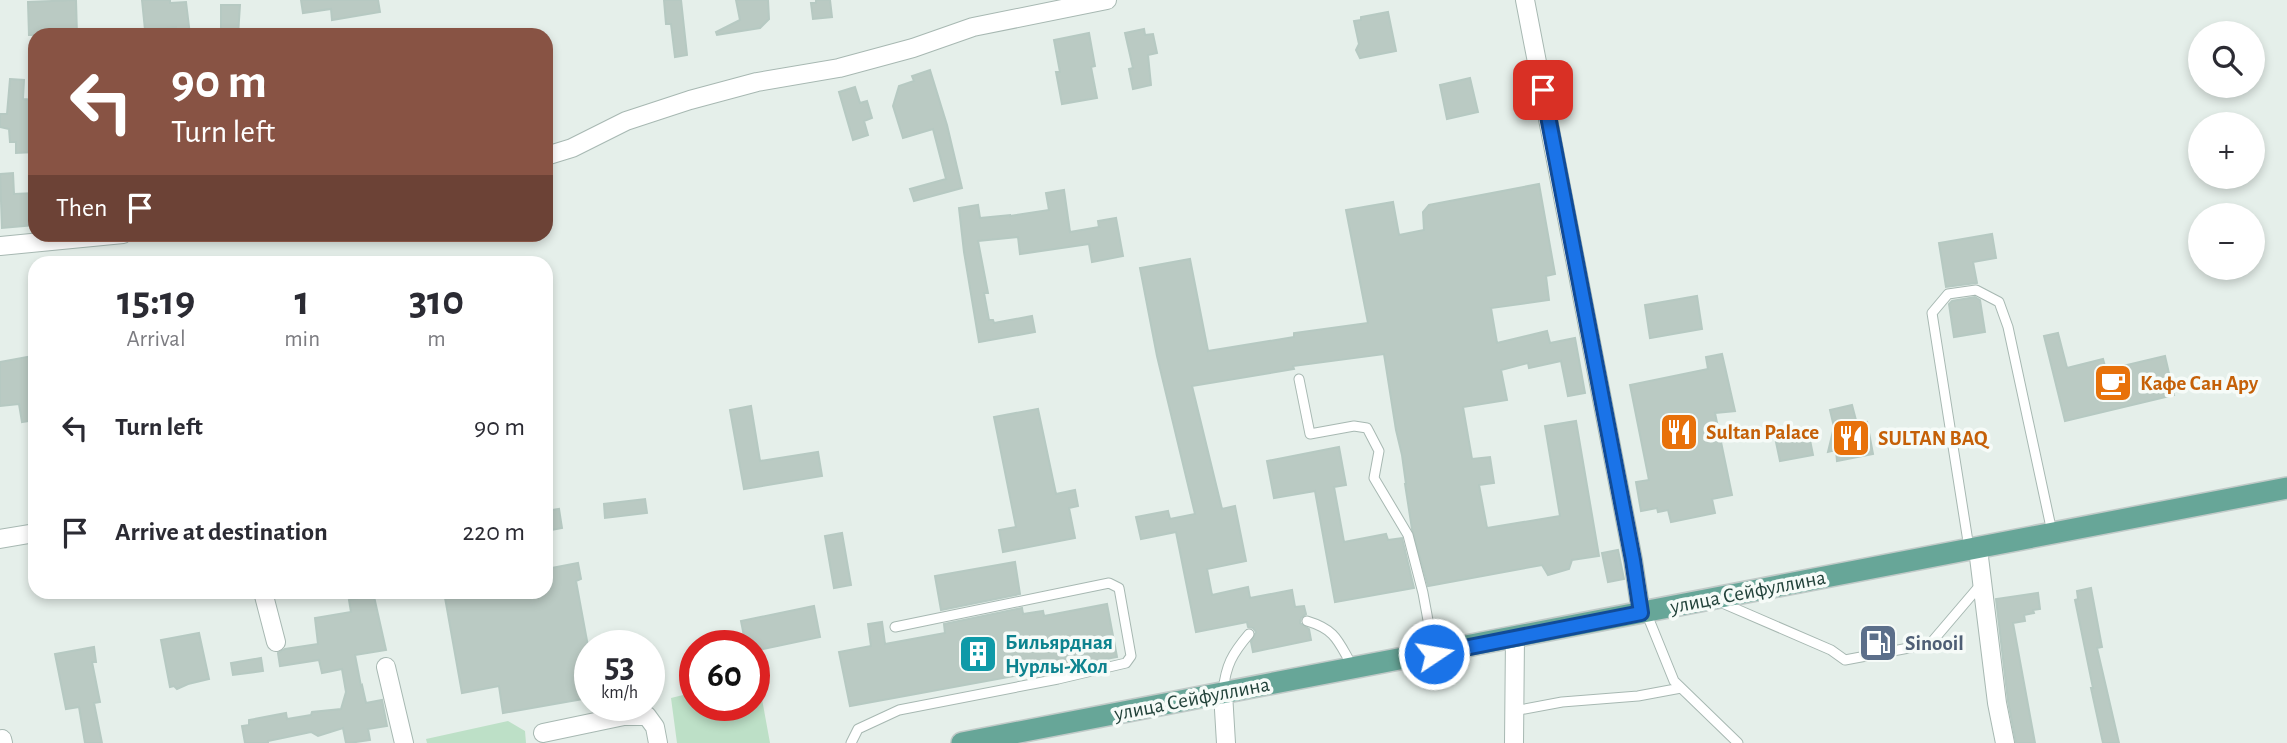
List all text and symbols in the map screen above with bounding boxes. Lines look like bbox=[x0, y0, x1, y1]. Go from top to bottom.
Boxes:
map controls bbox=[2188, 21, 2265, 280]
button: search bbox=[2188, 21, 2265, 98]
icon: left bbox=[56, 56, 147, 147]
text: 90 m bbox=[171, 58, 267, 107]
pin bbox=[1513, 60, 1573, 120]
icon: arrive bbox=[1524, 71, 1562, 109]
button: + bbox=[2188, 112, 2265, 189]
text: Turn left bbox=[171, 116, 275, 148]
icon: arrive bbox=[121, 189, 159, 227]
text: Then bbox=[56, 195, 107, 221]
button: − bbox=[2188, 203, 2265, 280]
text: 15:19 bbox=[117, 280, 195, 322]
text: 1 bbox=[295, 280, 310, 322]
text: 310 bbox=[409, 280, 464, 322]
text: Arrival bbox=[127, 328, 186, 351]
text: min bbox=[284, 328, 320, 351]
text: m bbox=[427, 328, 446, 351]
cafe icon: Кафе Сан Ару bbox=[2092, 362, 2134, 404]
place label: Кафе Сан Ару bbox=[2140, 373, 2259, 394]
icon: left bbox=[56, 409, 94, 447]
restaurant icon: Sultan Palace bbox=[1658, 411, 1700, 453]
text: Turn left bbox=[115, 414, 203, 440]
text: 90 m bbox=[474, 414, 525, 440]
restaurant icon: SULTAN BAQ bbox=[1830, 417, 1872, 459]
place label: Sultan Palace bbox=[1706, 422, 1819, 443]
place label: SULTAN BAQ bbox=[1878, 428, 1990, 450]
icon: arrive bbox=[56, 514, 94, 552]
text: Arrive at destination bbox=[115, 519, 328, 545]
text: 220 m bbox=[463, 519, 525, 545]
street label: улица Сейфуллина bbox=[1668, 567, 1828, 618]
position arrow bbox=[1397, 617, 1471, 691]
fuel station icon: Sinooil bbox=[1857, 622, 1899, 664]
speed limit sign: 60 bbox=[679, 630, 770, 721]
place label: Бильярдная Нурлы-Жол bbox=[1005, 632, 1113, 677]
building icon: Бильярдная Нурлы-Жол bbox=[957, 633, 999, 675]
place label: Sinooil bbox=[1905, 633, 1964, 654]
text: 53 bbox=[604, 649, 635, 684]
street label: улица Сейфуллина bbox=[1112, 674, 1272, 725]
text: km/h bbox=[601, 684, 638, 702]

